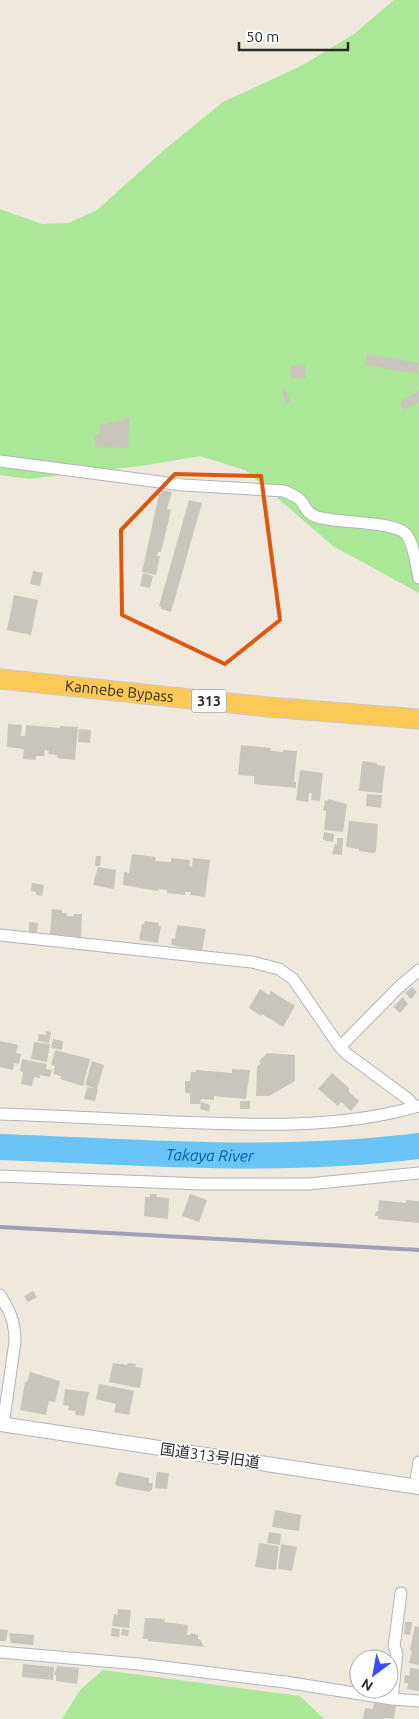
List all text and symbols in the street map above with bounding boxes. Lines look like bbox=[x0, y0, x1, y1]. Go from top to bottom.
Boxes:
scale bar bbox=[239, 20, 348, 52]
text: 50 m bbox=[246, 28, 279, 45]
street label: Kannebe Bypass bbox=[64, 677, 175, 705]
road number: 313 bbox=[192, 689, 226, 712]
water label: Takaya River bbox=[165, 1145, 255, 1165]
street label: 国道313号旧道 bbox=[159, 1440, 261, 1471]
north arrow bbox=[349, 1649, 399, 1699]
text: N bbox=[358, 1675, 376, 1695]

